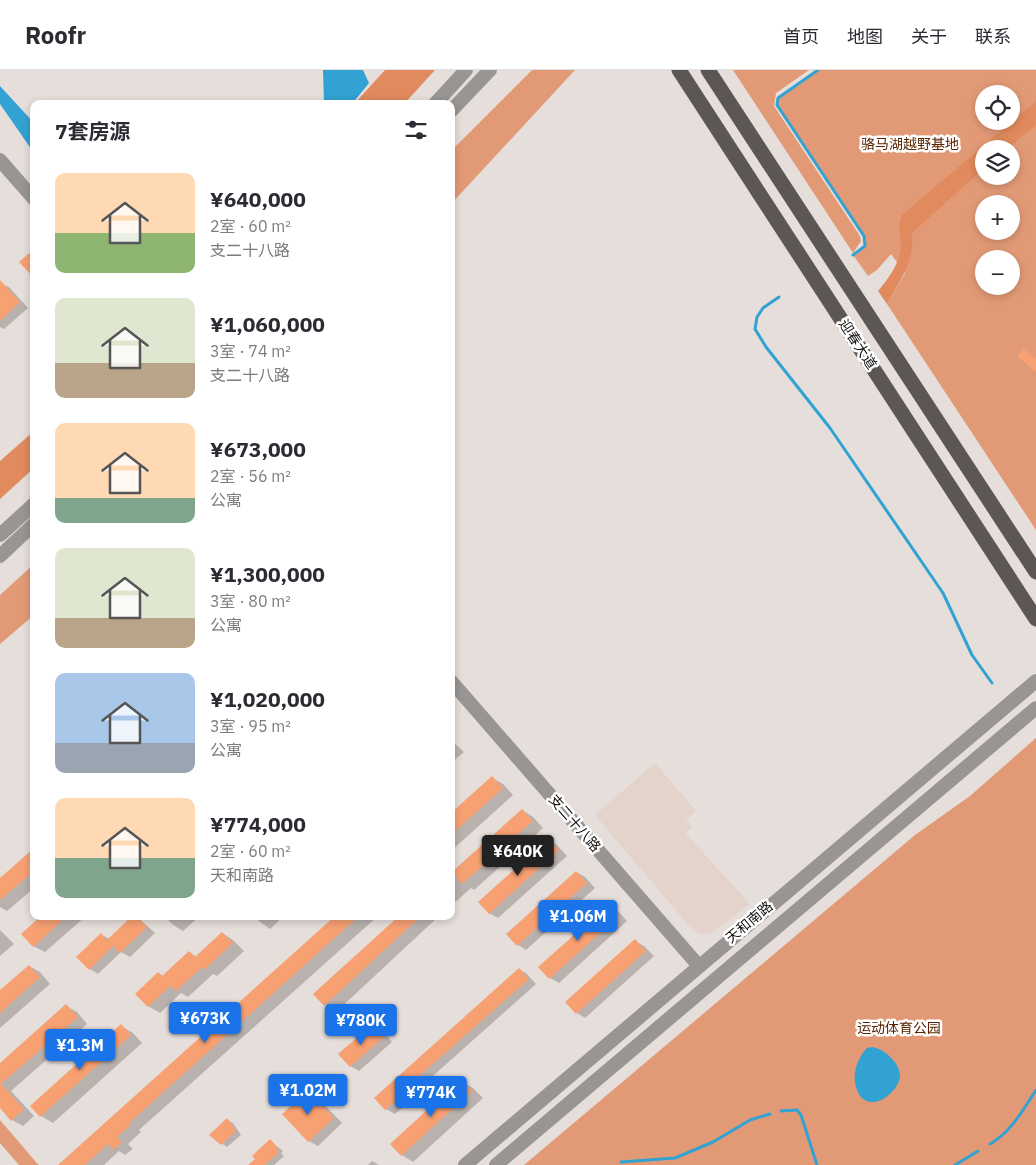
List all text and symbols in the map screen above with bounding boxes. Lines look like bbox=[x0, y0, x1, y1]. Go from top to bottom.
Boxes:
text: Roofr bbox=[25, 19, 86, 51]
text: 首页 bbox=[783, 25, 819, 48]
text: 地图 bbox=[847, 25, 883, 48]
text: 关于 bbox=[911, 25, 947, 48]
text: 联系 bbox=[975, 25, 1011, 48]
map controls bbox=[975, 85, 1020, 295]
button: locate bbox=[975, 85, 1020, 130]
icon: filters bbox=[402, 116, 430, 144]
text: 7套房源 bbox=[55, 117, 131, 145]
park label: 骆马湖越野基地 bbox=[861, 135, 959, 153]
button: layers bbox=[975, 140, 1020, 185]
text: ¥640,000 bbox=[210, 185, 306, 213]
icon: home bbox=[95, 193, 155, 253]
button: + bbox=[975, 195, 1020, 240]
text: 2室 · 60 m² bbox=[210, 216, 291, 236]
text: 支二十八路 bbox=[210, 240, 290, 260]
button: − bbox=[975, 250, 1020, 295]
text: ¥1,060,000 bbox=[210, 310, 325, 338]
street label: 迎春大道 bbox=[835, 316, 881, 372]
icon: home bbox=[95, 318, 155, 378]
text: 3室 · 74 m² bbox=[210, 341, 291, 361]
text: 支二十八路 bbox=[210, 365, 290, 385]
text: ¥673,000 bbox=[210, 435, 306, 463]
icon: home bbox=[95, 443, 155, 503]
text: 2室 · 56 m² bbox=[210, 466, 291, 486]
text: 公寓 bbox=[210, 490, 242, 510]
text: ¥1,300,000 bbox=[210, 560, 325, 588]
icon: home bbox=[95, 568, 155, 628]
text: 3室 · 80 m² bbox=[210, 591, 291, 611]
text: 公寓 bbox=[210, 615, 242, 635]
text: ¥1,020,000 bbox=[210, 685, 325, 713]
icon: home bbox=[95, 693, 155, 753]
text: 3室 · 95 m² bbox=[210, 716, 291, 736]
text: 公寓 bbox=[210, 740, 242, 760]
street label: 支二十八路 bbox=[545, 791, 605, 855]
text: ¥774,000 bbox=[210, 810, 306, 838]
icon: home bbox=[95, 818, 155, 878]
pin: ¥640K bbox=[483, 834, 553, 877]
text: 2室 · 60 m² bbox=[210, 841, 291, 861]
text: ¥640K bbox=[493, 841, 543, 861]
text: 天和南路 bbox=[210, 865, 274, 885]
street label: 天和南路 bbox=[722, 897, 776, 947]
pin: ¥1.06M bbox=[537, 900, 619, 942]
text: ¥1.06M bbox=[549, 906, 607, 926]
pin: ¥673K bbox=[170, 1002, 240, 1044]
pin: ¥780K bbox=[326, 1004, 396, 1046]
text: ¥673K bbox=[180, 1008, 230, 1028]
text: ¥780K bbox=[336, 1010, 386, 1030]
park label: 运动体育公园 bbox=[857, 1019, 941, 1037]
pin: ¥1.3M bbox=[45, 1028, 115, 1071]
text: ¥1.3M bbox=[56, 1035, 104, 1055]
pin: ¥1.02M bbox=[267, 1074, 349, 1116]
pin: ¥774K bbox=[396, 1076, 466, 1118]
text: ¥1.02M bbox=[279, 1080, 337, 1100]
text: ¥774K bbox=[406, 1082, 456, 1102]

